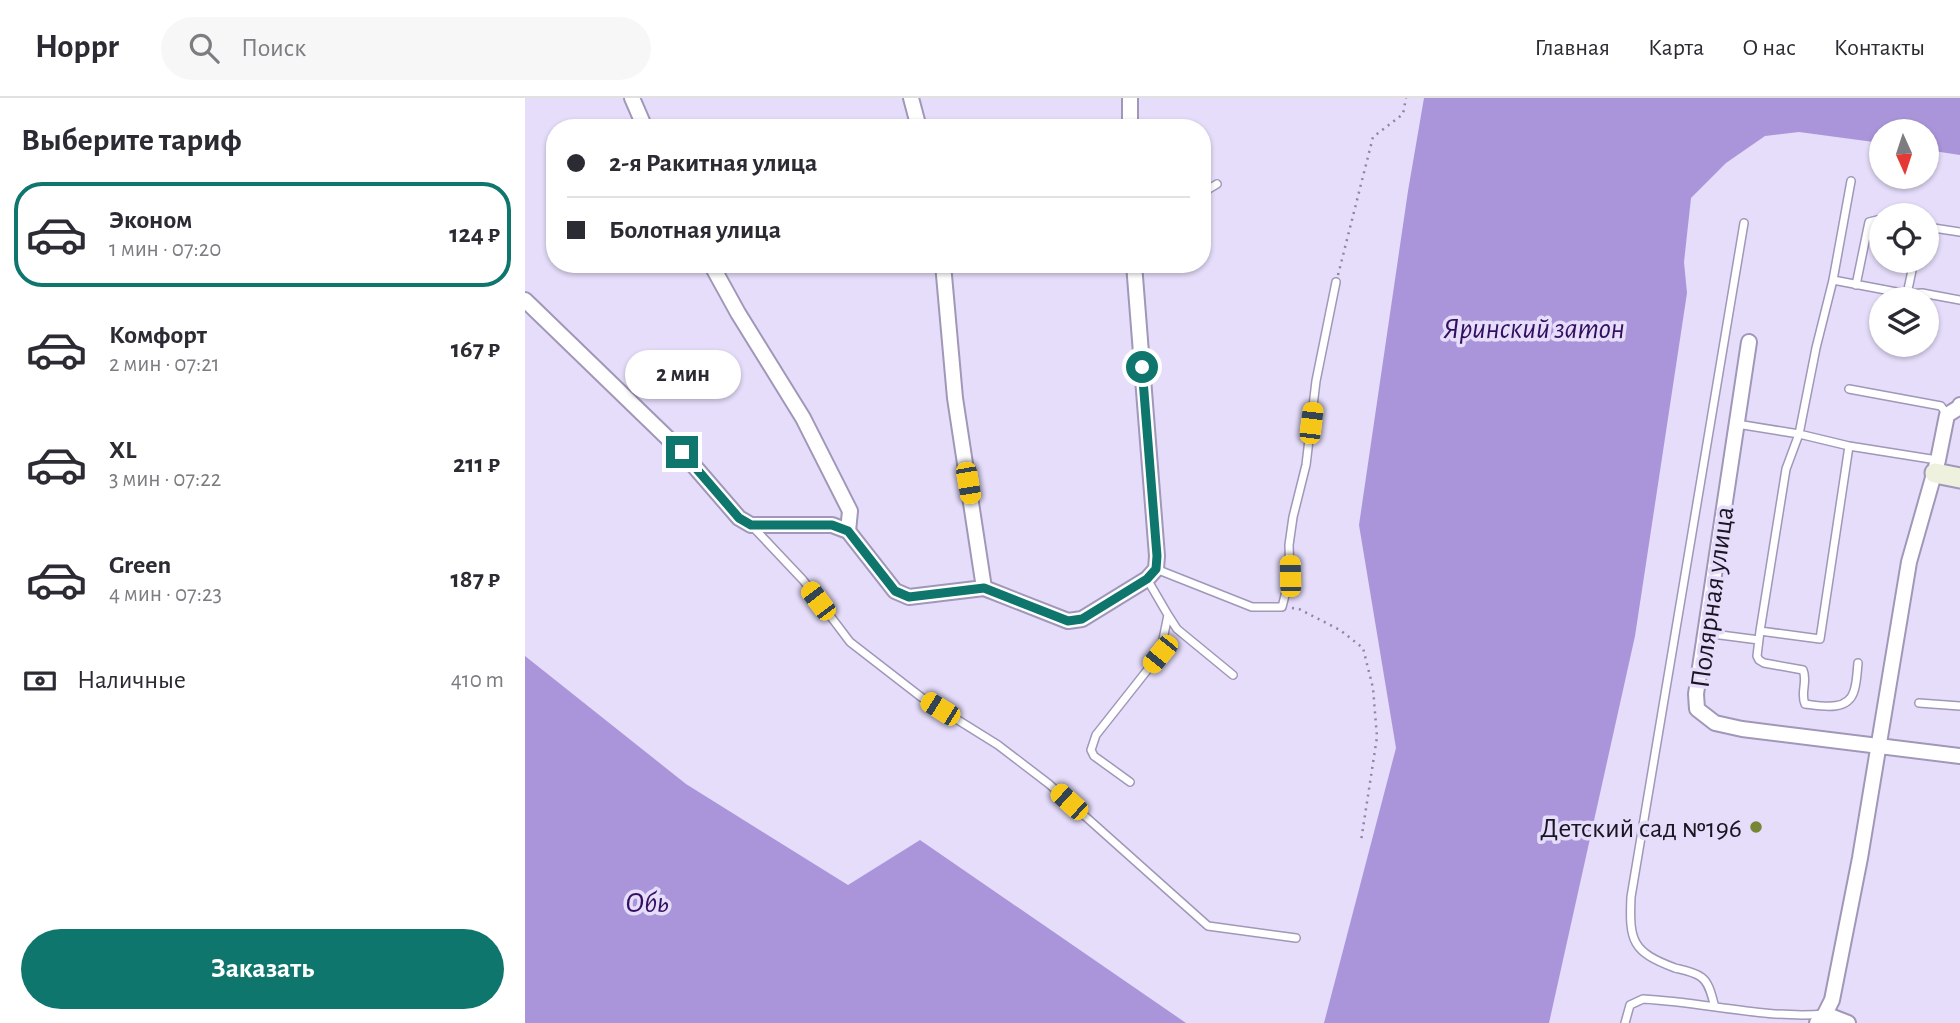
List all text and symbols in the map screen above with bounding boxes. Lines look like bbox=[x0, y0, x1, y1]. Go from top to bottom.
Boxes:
search box bbox=[161, 17, 651, 80]
icon: search bbox=[185, 29, 223, 67]
text: Hoppr bbox=[35, 31, 119, 64]
text: Поиск bbox=[241, 35, 306, 61]
text: Главная bbox=[1535, 36, 1610, 60]
text: Карта bbox=[1648, 36, 1704, 60]
text: О нас bbox=[1742, 36, 1796, 60]
text: Контакты bbox=[1834, 36, 1925, 60]
north arrow bbox=[1869, 119, 1939, 189]
map controls bbox=[1869, 119, 1939, 357]
text: Выберите тариф bbox=[21, 124, 242, 156]
text: 2-я Ракитная улица bbox=[609, 150, 817, 176]
icon: car bbox=[25, 203, 88, 266]
button: locate bbox=[1869, 203, 1939, 273]
text: Эконом bbox=[109, 207, 192, 233]
text: Болотная улица bbox=[609, 217, 781, 243]
text: 124 ₽ bbox=[449, 221, 500, 247]
text: 1 мин · 07:20 bbox=[109, 238, 221, 261]
button: layers bbox=[1869, 287, 1939, 357]
water label: Яринский затон bbox=[1443, 314, 1625, 344]
icon: car bbox=[25, 318, 88, 381]
text: Комфорт bbox=[109, 322, 207, 348]
text: 167 ₽ bbox=[451, 336, 500, 362]
callout: 2 мин bbox=[624, 350, 740, 400]
route start bbox=[1126, 351, 1158, 383]
text: 2 мин · 07:21 bbox=[109, 353, 220, 376]
text: 2 мин bbox=[656, 363, 710, 386]
car bbox=[1299, 401, 1324, 445]
icon: car bbox=[25, 433, 88, 496]
route end bbox=[666, 436, 698, 468]
text: XL bbox=[109, 437, 136, 463]
text: 211 ₽ bbox=[453, 451, 500, 477]
car bbox=[955, 460, 982, 506]
text: 3 мин · 07:22 bbox=[109, 468, 221, 491]
street label: Полярная улица bbox=[1686, 505, 1740, 690]
icon: car bbox=[25, 548, 88, 611]
text: Green bbox=[109, 552, 171, 578]
car bbox=[1280, 555, 1301, 597]
text: 187 ₽ bbox=[450, 566, 500, 592]
car bbox=[797, 578, 840, 624]
text: 4 мин · 07:23 bbox=[109, 583, 222, 606]
car bbox=[1139, 631, 1182, 677]
icon: cash bbox=[21, 662, 59, 700]
text: Наличные bbox=[77, 667, 186, 693]
text: 410 m bbox=[451, 669, 504, 692]
car bbox=[917, 689, 964, 729]
car bbox=[1047, 780, 1092, 824]
place label: Детский сад №196 bbox=[1540, 815, 1742, 843]
marker: Детский сад №196 bbox=[1748, 819, 1764, 835]
water label: Обь bbox=[625, 888, 669, 918]
button: Заказать bbox=[21, 929, 504, 1009]

